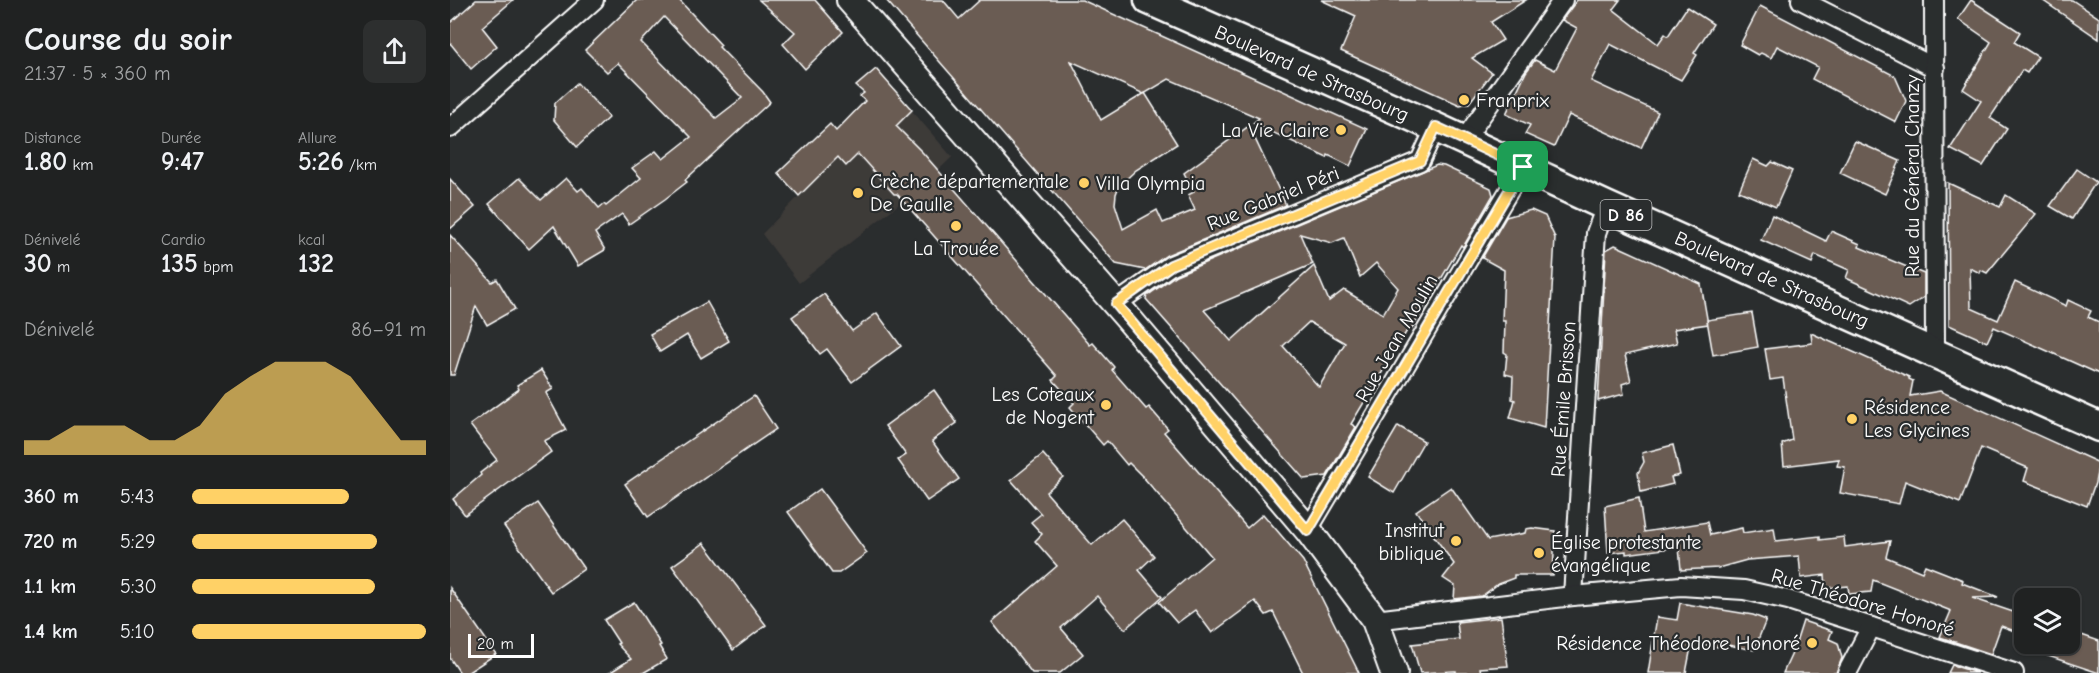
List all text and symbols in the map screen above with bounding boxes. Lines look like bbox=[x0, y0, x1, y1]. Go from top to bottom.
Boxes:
text: Course du soir bbox=[24, 20, 232, 58]
button: share bbox=[363, 20, 426, 83]
street label: Boulevard de Strasbourg bbox=[1211, 20, 1412, 127]
text: 21:37 · 5 × 360 m bbox=[24, 62, 171, 85]
street label: Rue du Général Chanzy bbox=[1901, 75, 1924, 277]
place label: Franprix bbox=[1476, 89, 1550, 112]
marker: Franprix bbox=[1457, 93, 1471, 107]
place label: La Vie Claire bbox=[1221, 119, 1329, 142]
marker: La Vie Claire bbox=[1334, 123, 1348, 137]
text: Distance bbox=[24, 129, 81, 147]
text: Durée bbox=[161, 129, 201, 147]
text: Allure bbox=[298, 129, 337, 147]
pin bbox=[1497, 141, 1548, 192]
text: 1.80 bbox=[24, 147, 67, 177]
text: 9:47 bbox=[161, 147, 204, 177]
text: 5:26 bbox=[298, 147, 344, 177]
icon: arrive bbox=[1506, 150, 1539, 183]
text: km bbox=[67, 156, 93, 174]
text: /km bbox=[344, 156, 377, 174]
street label: Rue Gabriel Péri bbox=[1204, 161, 1343, 235]
place label: Crèche départementale De Gaulle bbox=[870, 170, 1069, 216]
place label: Villa Olympia bbox=[1096, 172, 1205, 195]
marker: Villa Olympia bbox=[1077, 176, 1091, 190]
marker: Crèche départementale De Gaulle bbox=[851, 186, 865, 200]
road number: D 86 bbox=[1600, 200, 1652, 230]
marker: La Trouée bbox=[949, 219, 963, 233]
street label: Boulevard de Strasbourg bbox=[1671, 226, 1872, 333]
text: Dénivelé bbox=[24, 231, 80, 249]
text: Cardio bbox=[161, 231, 206, 249]
text: kcal bbox=[298, 231, 325, 249]
place label: La Trouée bbox=[913, 237, 999, 260]
text: 30 bbox=[24, 249, 52, 279]
text: 135 bbox=[161, 249, 198, 279]
text: 132 bbox=[298, 249, 334, 279]
text: m bbox=[52, 258, 70, 276]
text: bpm bbox=[198, 258, 233, 276]
street label: Rue Jean Moulin bbox=[1351, 270, 1442, 406]
text: Dénivelé bbox=[24, 318, 95, 341]
text: 86–91 m bbox=[351, 318, 426, 341]
street label: Rue Émile Brisson bbox=[1547, 320, 1580, 478]
place label: Les Coteaux de Nogent bbox=[991, 383, 1095, 429]
place label: Résidence Les Glycines bbox=[1864, 396, 1970, 442]
marker: Les Coteaux de Nogent bbox=[1099, 398, 1113, 412]
marker: Résidence Les Glycines bbox=[1845, 412, 1859, 426]
text: 360 m bbox=[24, 485, 79, 508]
text: 5:43 bbox=[120, 485, 154, 508]
place label: Institut biblique bbox=[1379, 519, 1445, 565]
text: 720 m bbox=[24, 530, 77, 553]
text: 5:29 bbox=[120, 530, 156, 553]
place label: Église protestante évangélique bbox=[1551, 531, 1701, 577]
marker: Institut biblique bbox=[1449, 534, 1463, 548]
marker: Église protestante évangélique bbox=[1532, 546, 1546, 560]
street label: Rue Théodore Honoré bbox=[1769, 564, 1957, 641]
text: 1.1 km bbox=[24, 575, 76, 598]
text: 5:30 bbox=[120, 575, 157, 598]
map controls bbox=[2014, 588, 2080, 654]
button: layers bbox=[2014, 588, 2080, 654]
text: 1.4 km bbox=[24, 620, 78, 643]
text: 5:10 bbox=[120, 620, 155, 643]
scale bar bbox=[468, 631, 534, 658]
place label: Résidence Théodore Honoré bbox=[1556, 632, 1800, 655]
text: 20 m bbox=[477, 635, 514, 653]
marker: Résidence Théodore Honoré bbox=[1805, 636, 1819, 650]

